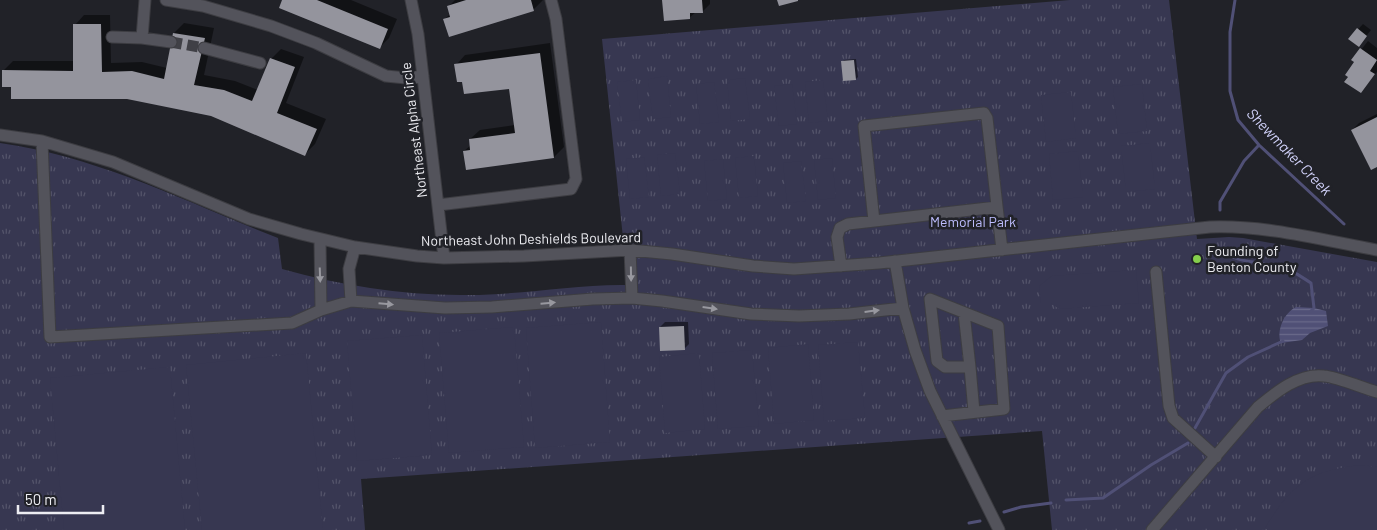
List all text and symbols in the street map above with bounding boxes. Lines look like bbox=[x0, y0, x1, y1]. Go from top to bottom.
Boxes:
street label: Northeast Alpha Circle bbox=[397, 61, 430, 199]
water label: Shewmaker Creek bbox=[1244, 104, 1336, 199]
park label: Memorial Park bbox=[930, 213, 1016, 230]
street label: Northeast John Deshields Boulevard bbox=[421, 228, 641, 249]
place label: Founding of Benton County bbox=[1207, 242, 1297, 275]
marker: Founding of Benton County bbox=[1191, 253, 1203, 265]
one-way arrow bbox=[316, 267, 324, 283]
one-way arrow bbox=[627, 267, 635, 283]
one-way arrow bbox=[541, 299, 557, 307]
one-way arrow bbox=[378, 300, 394, 308]
one-way arrow bbox=[702, 304, 718, 312]
one-way arrow bbox=[864, 307, 880, 315]
scale bar bbox=[18, 482, 102, 514]
text: 50 m bbox=[25, 490, 57, 508]

